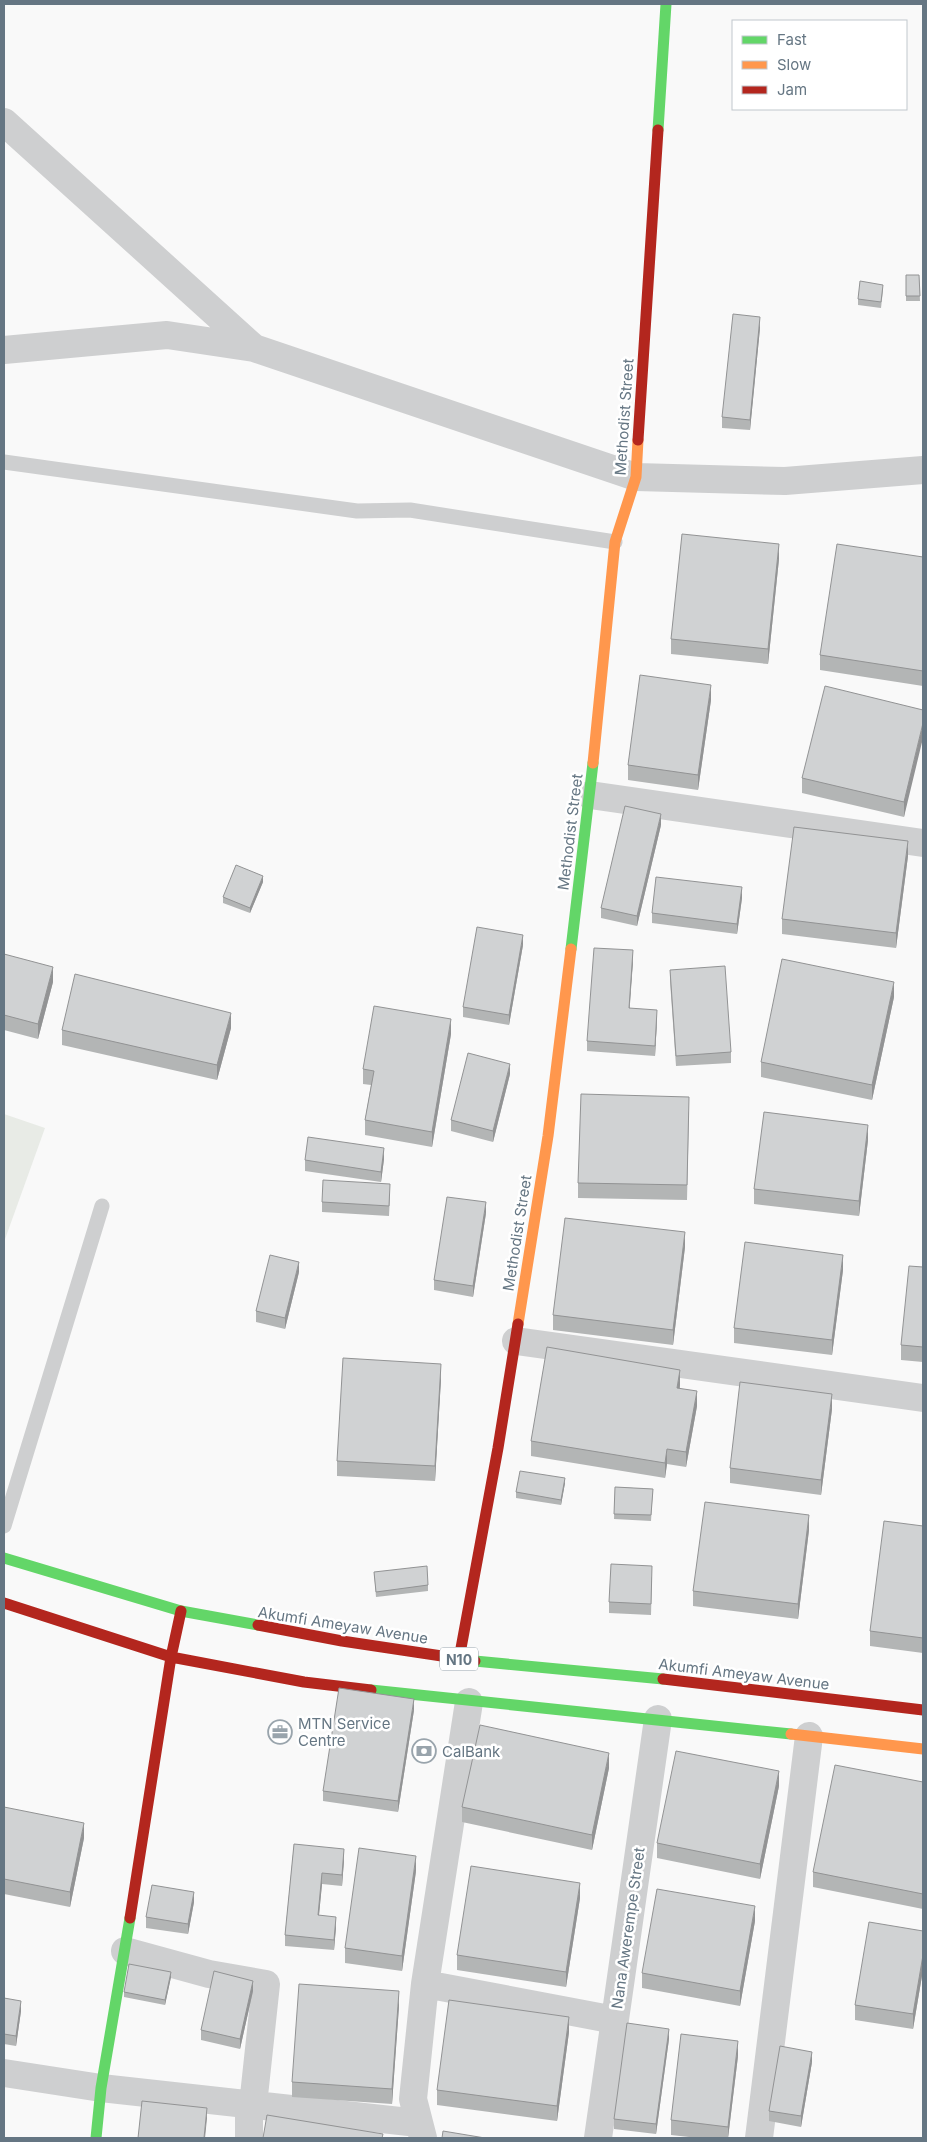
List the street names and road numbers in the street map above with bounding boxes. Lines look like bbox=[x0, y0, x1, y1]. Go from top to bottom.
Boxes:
street label: Methodist Street bbox=[610, 358, 638, 476]
street label: Methodist Street bbox=[553, 773, 587, 891]
street label: Methodist Street bbox=[498, 1174, 536, 1292]
street label: Akumfi Ameyaw Avenue bbox=[257, 1602, 429, 1648]
road number: N10 bbox=[440, 1648, 478, 1670]
street label: Akumfi Ameyaw Avenue bbox=[658, 1654, 830, 1694]
street label: Nana Awerempe Street bbox=[607, 1846, 649, 2010]

